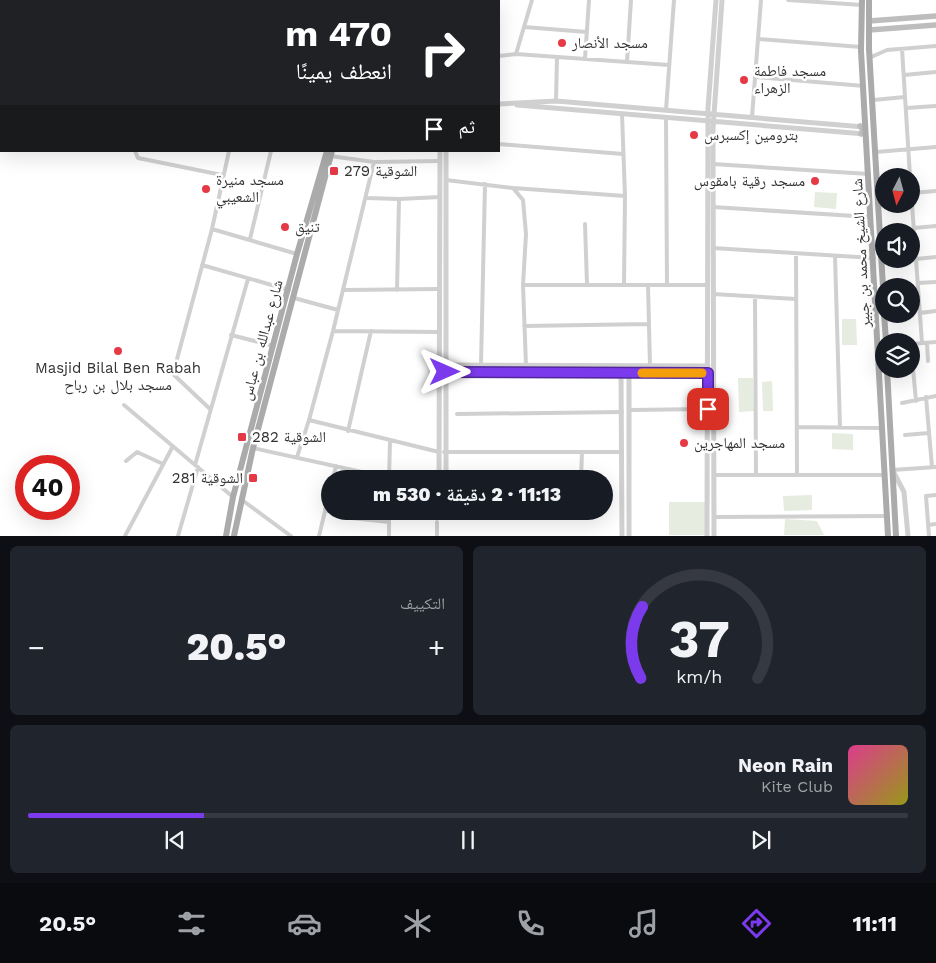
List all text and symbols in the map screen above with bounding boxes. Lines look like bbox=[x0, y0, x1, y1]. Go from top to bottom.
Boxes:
text: 470 m bbox=[285, 13, 392, 55]
icon: right bbox=[410, 20, 475, 85]
place label: مسجد الأنصار bbox=[571, 34, 648, 52]
marker: مسجد الأنصار bbox=[556, 37, 568, 49]
text: انعطف يمينًا bbox=[296, 59, 392, 84]
place label: مسجد فاطمة الزهراء bbox=[754, 62, 826, 97]
marker: مسجد فاطمة الزهراء bbox=[738, 74, 750, 86]
icon: arrive bbox=[420, 115, 448, 143]
text: ثم bbox=[458, 115, 475, 138]
place label: بترومين إكسبرس bbox=[704, 126, 798, 145]
marker: بترومين إكسبرس bbox=[688, 129, 700, 141]
place label: الشوقية 279 bbox=[344, 162, 417, 180]
marker: الشوقية 279 bbox=[328, 165, 340, 177]
north arrow bbox=[875, 168, 920, 212]
map controls bbox=[875, 168, 920, 378]
place label: مسجد منيرة الشعيبي bbox=[216, 171, 284, 209]
place label: مسجد رقية بامقوس bbox=[694, 172, 805, 191]
marker: مسجد رقية بامقوس bbox=[809, 175, 821, 187]
street label: شارع الشيخ محمد بن جبير bbox=[848, 178, 875, 329]
marker: مسجد منيرة الشعيبي bbox=[200, 183, 212, 195]
place label: تنيق bbox=[295, 218, 320, 237]
marker: تنيق bbox=[279, 221, 291, 233]
button: sound bbox=[875, 223, 920, 268]
street label: شارع عبدالله بن عباس bbox=[237, 278, 288, 402]
button: search bbox=[875, 278, 920, 323]
button: layers bbox=[875, 333, 920, 378]
marker: Masjid Bilal Ben Rabah مسجد بلال بن رباح bbox=[112, 345, 124, 357]
position arrow bbox=[418, 345, 470, 397]
place label: Masjid Bilal Ben Rabah مسجد بلال بن رباح bbox=[35, 359, 201, 395]
pin bbox=[687, 388, 729, 430]
icon: arrive bbox=[694, 395, 722, 423]
place label: الشوقية 282 bbox=[252, 428, 326, 446]
marker: الشوقية 282 bbox=[236, 431, 248, 443]
place label: مسجد المهاجرين bbox=[694, 434, 785, 453]
marker: مسجد المهاجرين bbox=[678, 437, 690, 449]
speed limit sign: 40 bbox=[15, 455, 80, 520]
place label: الشوقية 281 bbox=[172, 469, 243, 487]
marker: الشوقية 281 bbox=[247, 472, 259, 484]
text: 11:13 · 2 دقيقة · 530 m bbox=[373, 483, 561, 506]
text: التكييف bbox=[400, 594, 445, 613]
text: 37 bbox=[669, 609, 730, 670]
text: 20.5° bbox=[186, 625, 287, 669]
text: − bbox=[28, 631, 45, 664]
text: + bbox=[428, 631, 445, 664]
text: km/h bbox=[676, 666, 723, 687]
text: Neon Rain bbox=[738, 754, 833, 777]
text: Kite Club bbox=[761, 777, 833, 796]
icon: previous bbox=[161, 826, 189, 854]
icon: pause bbox=[454, 826, 482, 854]
icon: next bbox=[747, 826, 775, 854]
icon: filters bbox=[174, 906, 209, 941]
icon: car bbox=[287, 906, 322, 941]
icon: climate bbox=[400, 906, 435, 941]
icon: phone bbox=[513, 906, 548, 941]
icon: music bbox=[626, 906, 661, 941]
icon: directions bbox=[739, 906, 774, 941]
text: 20.5° bbox=[39, 911, 96, 936]
text: 11:11 bbox=[852, 911, 897, 936]

